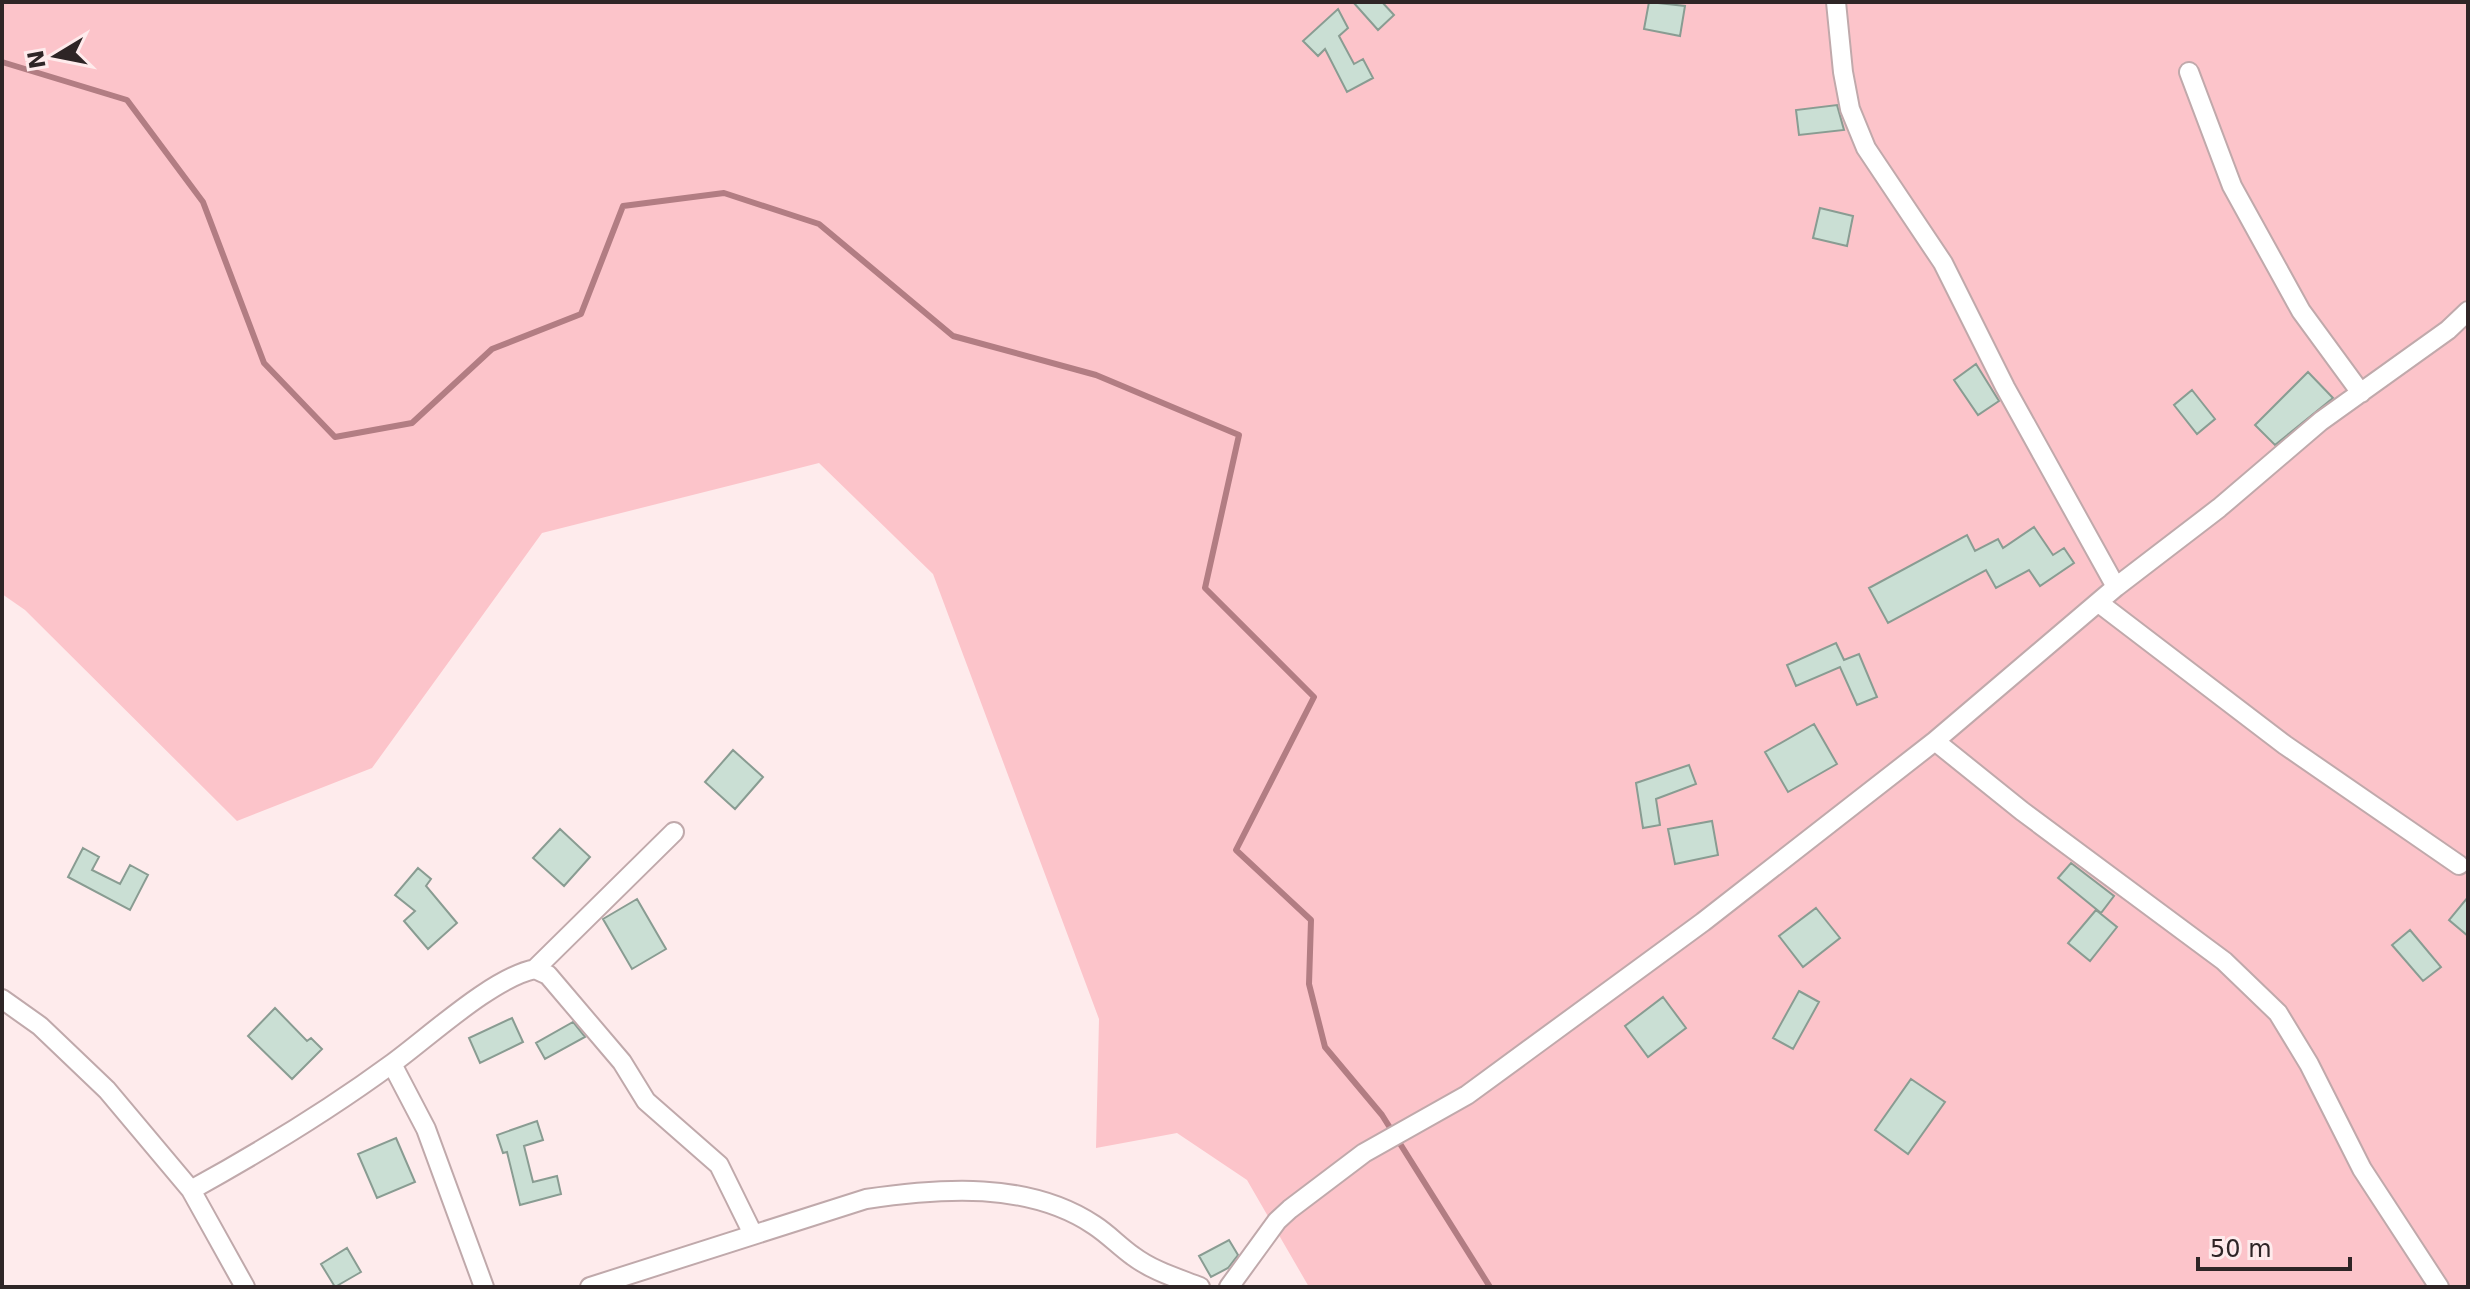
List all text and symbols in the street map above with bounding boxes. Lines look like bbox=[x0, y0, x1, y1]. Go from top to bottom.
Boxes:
north arrow bbox=[16, 16, 96, 96]
text: N bbox=[23, 48, 51, 71]
scale bar bbox=[2198, 1221, 2350, 1271]
text: 50 m bbox=[2210, 1235, 2272, 1263]

